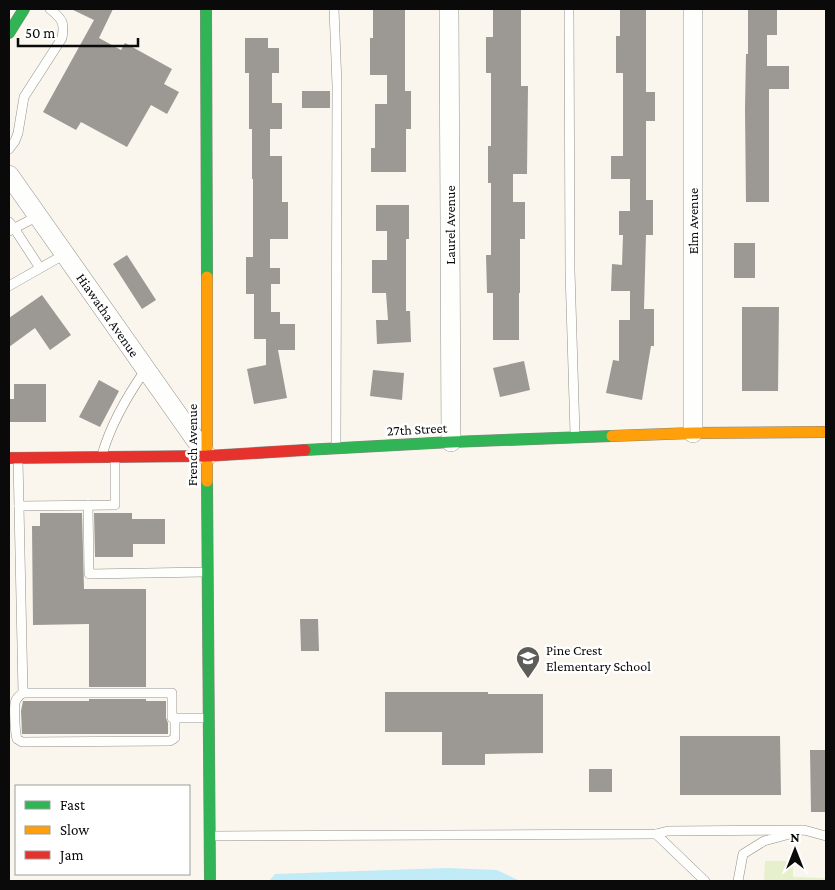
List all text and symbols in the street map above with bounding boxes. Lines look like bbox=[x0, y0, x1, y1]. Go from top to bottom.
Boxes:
scale bar bbox=[18, 15, 138, 47]
text: 50 m bbox=[25, 25, 55, 41]
street label: Laurel Avenue bbox=[442, 185, 458, 265]
street label: Elm Avenue bbox=[685, 188, 701, 254]
street label: Hiawatha Avenue bbox=[73, 270, 143, 360]
street label: French Avenue bbox=[184, 404, 200, 486]
street label: 27th Street bbox=[386, 419, 448, 439]
place label: Pine Crest Elementary School bbox=[546, 642, 651, 674]
school or university icon: Pine Crest Elementary School bbox=[515, 645, 541, 679]
legend bbox=[15, 785, 190, 875]
text: Fast bbox=[60, 797, 86, 813]
text: Slow bbox=[60, 822, 90, 838]
north arrow bbox=[770, 825, 820, 875]
text: N bbox=[790, 829, 800, 845]
text: Jam bbox=[58, 847, 83, 864]

